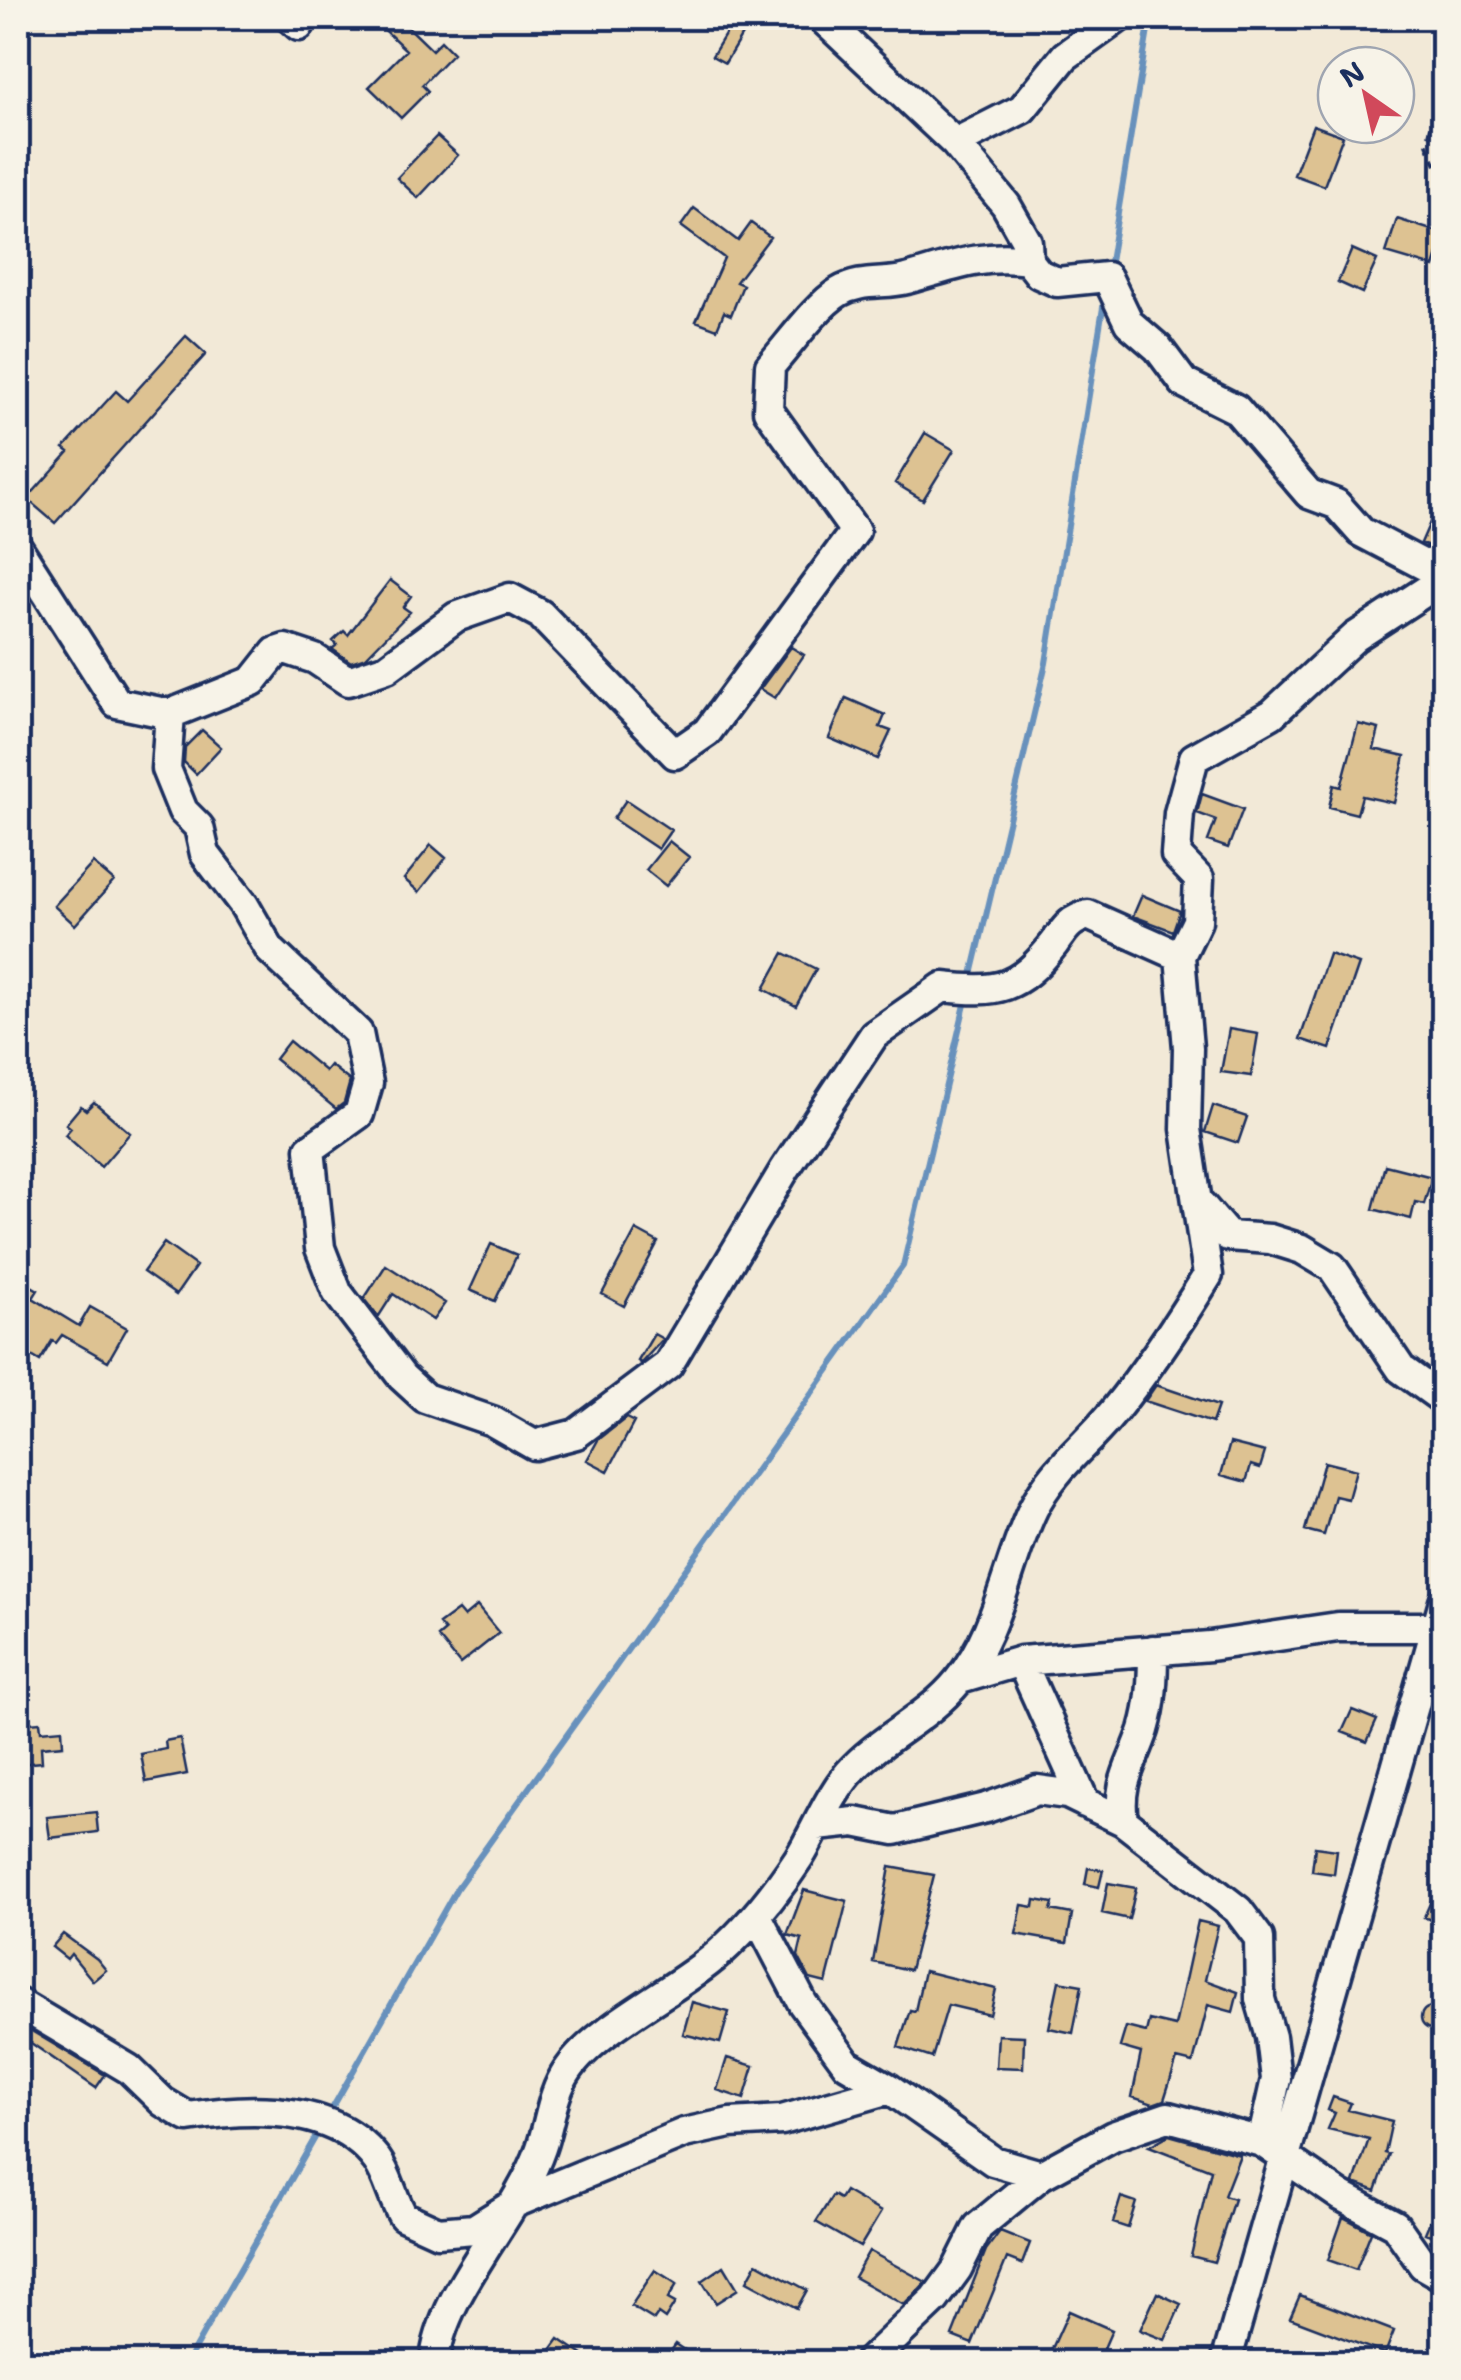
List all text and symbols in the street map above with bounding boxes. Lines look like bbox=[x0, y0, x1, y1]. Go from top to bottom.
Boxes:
north arrow bbox=[1316, 45, 1416, 145]
text: N bbox=[1332, 52, 1372, 96]

